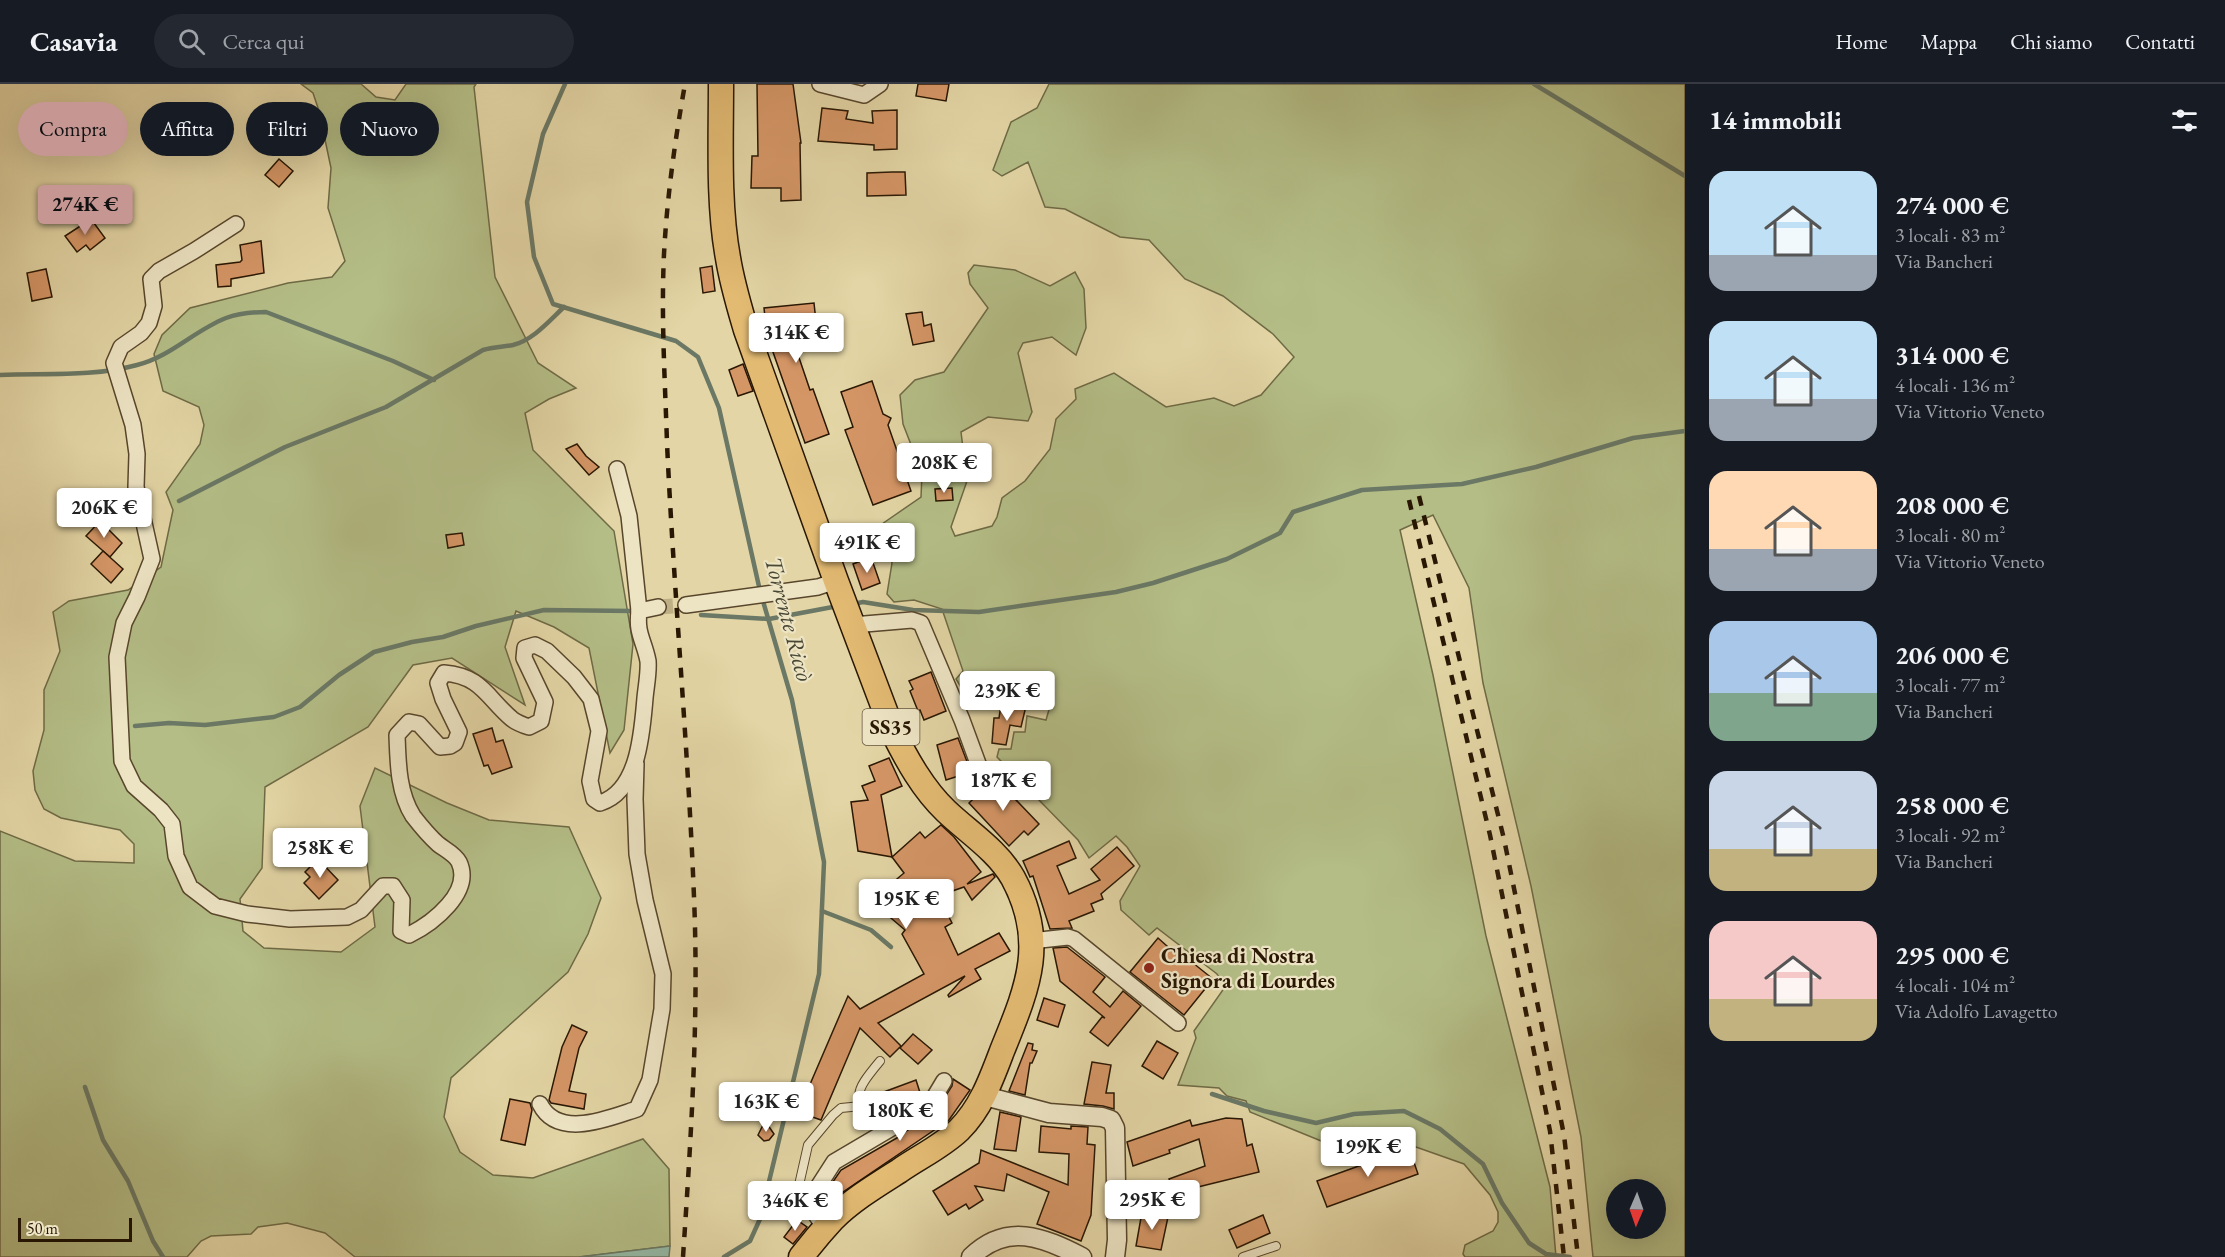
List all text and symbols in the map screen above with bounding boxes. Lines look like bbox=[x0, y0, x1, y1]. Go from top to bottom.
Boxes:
search box bbox=[154, 14, 574, 68]
text: Casavia bbox=[30, 23, 118, 59]
icon: search bbox=[175, 25, 208, 58]
text: Cerca qui bbox=[223, 27, 304, 56]
text: Home bbox=[1836, 28, 1888, 55]
text: Mappa bbox=[1921, 28, 1977, 55]
text: Chi siamo bbox=[2010, 28, 2092, 55]
text: Contatti bbox=[2125, 28, 2195, 55]
chip: Compra bbox=[18, 102, 128, 156]
chip: Affitta bbox=[140, 102, 234, 156]
chip: Filtri bbox=[246, 102, 328, 156]
chip: Nuovo bbox=[340, 102, 439, 156]
text: 14 immobili bbox=[1709, 103, 1842, 137]
icon: filters bbox=[2168, 104, 2201, 137]
pin: 274K € bbox=[36, 185, 134, 236]
text: 274 000 € bbox=[1895, 188, 2009, 222]
text: 274K € bbox=[52, 191, 118, 217]
icon: home bbox=[1757, 195, 1829, 267]
text: 3 locali · 83 m² bbox=[1895, 222, 2006, 248]
text: Via Bancheri bbox=[1895, 248, 1993, 274]
pin: 314K € bbox=[747, 313, 845, 364]
text: 314K € bbox=[763, 319, 829, 345]
text: 314 000 € bbox=[1895, 338, 2009, 372]
icon: home bbox=[1757, 345, 1829, 417]
text: 4 locali · 136 m² bbox=[1895, 372, 2015, 398]
text: Via Vittorio Veneto bbox=[1895, 398, 2045, 424]
pin: 208K € bbox=[895, 443, 993, 494]
text: 208K € bbox=[911, 449, 977, 475]
pin: 206K € bbox=[55, 488, 153, 539]
text: 208 000 € bbox=[1895, 488, 2009, 522]
text: 206K € bbox=[71, 494, 137, 520]
icon: home bbox=[1757, 495, 1829, 567]
text: 3 locali · 80 m² bbox=[1895, 522, 2006, 548]
pin: 491K € bbox=[818, 523, 916, 574]
text: 491K € bbox=[834, 529, 900, 555]
text: Via Vittorio Veneto bbox=[1895, 548, 2045, 574]
water label: Torrente Riccò bbox=[758, 553, 821, 685]
text: 206 000 € bbox=[1895, 638, 2009, 672]
icon: home bbox=[1757, 645, 1829, 717]
pin: 239K € bbox=[958, 671, 1056, 722]
text: 3 locali · 77 m² bbox=[1895, 672, 2006, 698]
text: 239K € bbox=[974, 677, 1040, 703]
text: Via Bancheri bbox=[1895, 698, 1993, 724]
road number: SS35 bbox=[862, 709, 920, 745]
pin: 187K € bbox=[954, 761, 1052, 812]
text: 187K € bbox=[970, 767, 1036, 793]
text: 258 000 € bbox=[1895, 788, 2009, 822]
icon: home bbox=[1757, 795, 1829, 867]
text: 3 locali · 92 m² bbox=[1895, 822, 2006, 848]
pin: 258K € bbox=[271, 828, 369, 879]
text: 258K € bbox=[287, 834, 353, 860]
text: Via Bancheri bbox=[1895, 848, 1993, 874]
pin: 195K € bbox=[857, 879, 955, 930]
text: 195K € bbox=[873, 885, 939, 911]
text: 295 000 € bbox=[1895, 938, 2009, 972]
place label: Chiesa di Nostra Signora di Lourdes bbox=[1161, 941, 1335, 995]
icon: home bbox=[1757, 945, 1829, 1017]
marker: Chiesa di Nostra Signora di Lourdes bbox=[1142, 961, 1156, 975]
text: 4 locali · 104 m² bbox=[1895, 972, 2015, 998]
text: Via Adolfo Lavagetto bbox=[1895, 998, 2058, 1024]
pin: 163K € bbox=[717, 1082, 815, 1133]
text: 163K € bbox=[733, 1088, 799, 1114]
pin: 180K € bbox=[851, 1091, 949, 1142]
text: 180K € bbox=[867, 1097, 933, 1123]
pin: 199K € bbox=[1319, 1127, 1417, 1178]
text: 199K € bbox=[1335, 1133, 1401, 1159]
north arrow bbox=[1606, 1179, 1666, 1239]
map controls bbox=[1606, 1179, 1666, 1239]
pin: 295K € bbox=[1103, 1180, 1201, 1231]
pin: 346K € bbox=[746, 1181, 844, 1232]
text: 295K € bbox=[1119, 1186, 1185, 1212]
text: 346K € bbox=[762, 1187, 828, 1213]
scale bar bbox=[18, 1215, 132, 1242]
text: 50 m bbox=[27, 1218, 58, 1239]

